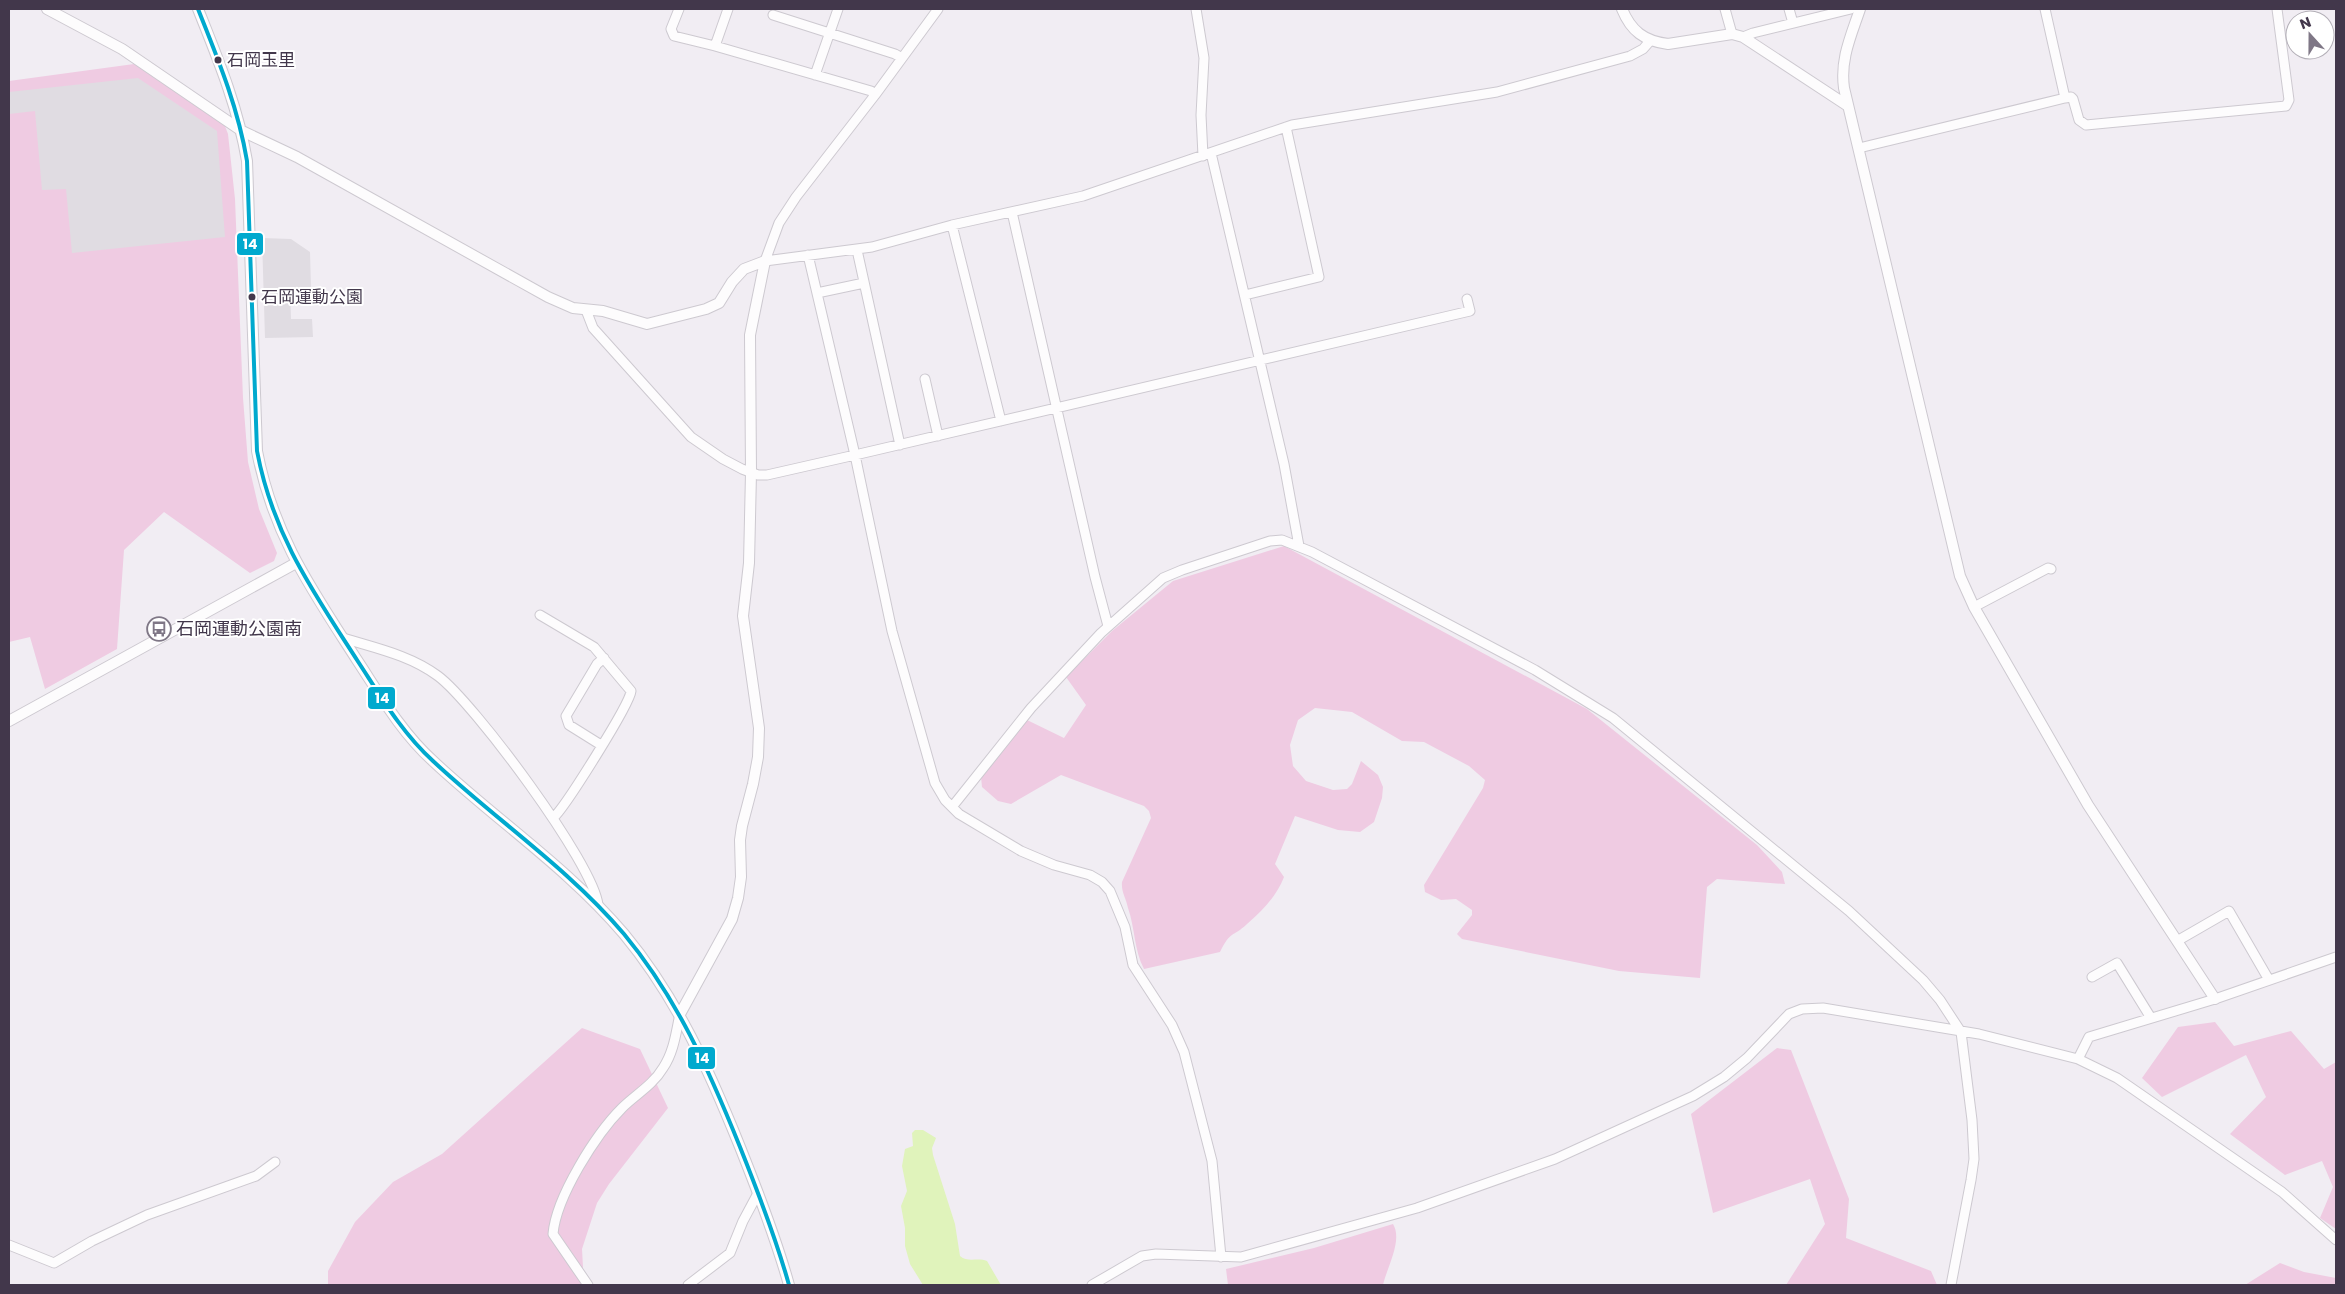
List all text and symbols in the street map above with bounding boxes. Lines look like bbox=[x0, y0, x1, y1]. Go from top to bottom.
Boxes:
north arrow bbox=[2285, 10, 2335, 60]
text: N bbox=[2297, 12, 2314, 34]
place label: 石岡玉里 bbox=[227, 48, 295, 72]
marker: 石岡玉里 bbox=[213, 55, 223, 65]
line badge: 14 bbox=[236, 232, 264, 256]
text: 14 bbox=[243, 234, 257, 254]
place label: 石岡運動公園 bbox=[261, 285, 363, 309]
marker: 石岡運動公園 bbox=[247, 292, 257, 302]
bus stop icon: 石岡運動公園南 bbox=[146, 616, 172, 642]
place label: 石岡運動公園南 bbox=[176, 616, 302, 641]
line badge: 14 bbox=[367, 686, 396, 710]
text: 14 bbox=[375, 688, 389, 708]
line badge: 14 bbox=[687, 1046, 716, 1070]
text: 14 bbox=[695, 1048, 709, 1068]

